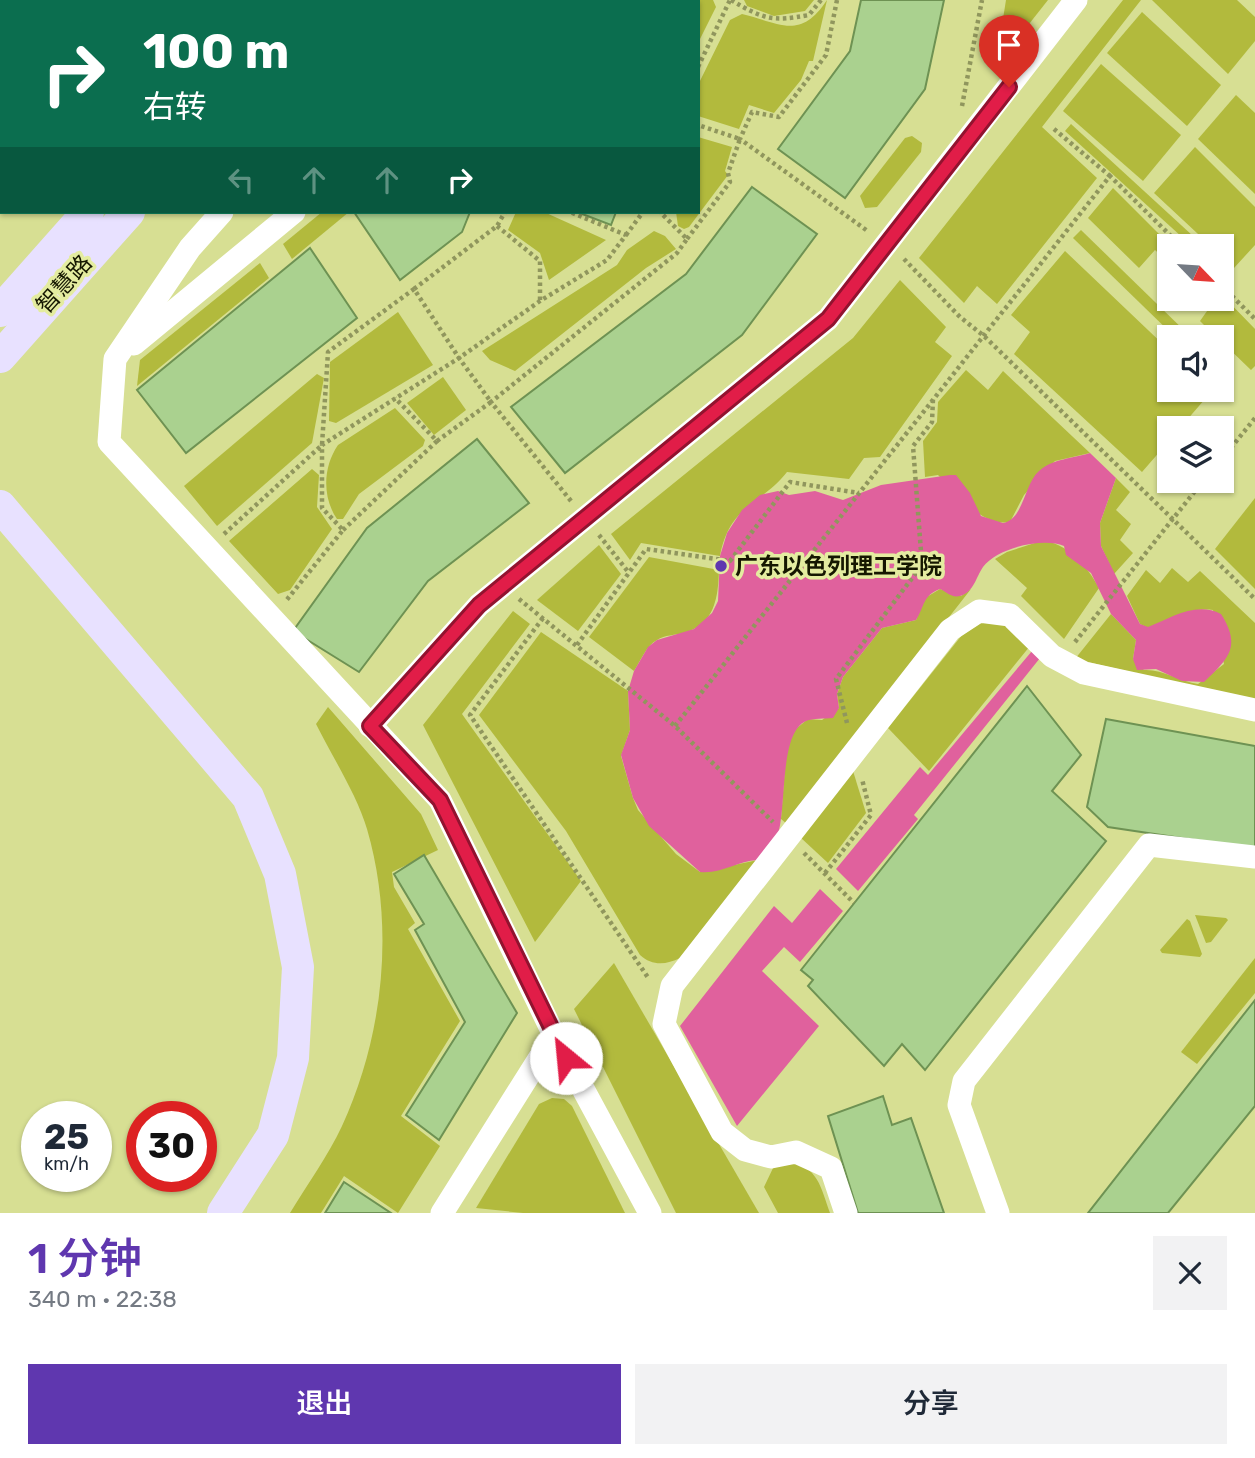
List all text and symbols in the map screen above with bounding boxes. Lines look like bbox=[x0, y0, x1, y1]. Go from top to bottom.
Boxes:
pin bbox=[979, 15, 1039, 87]
text: 100 m bbox=[143, 22, 289, 80]
icon: arrive bbox=[990, 26, 1028, 64]
icon: right bbox=[28, 28, 119, 119]
text: 右转 bbox=[143, 88, 207, 126]
icon: left bbox=[222, 161, 260, 199]
icon: ahead bbox=[295, 161, 333, 199]
icon: ahead bbox=[368, 161, 406, 199]
icon: right bbox=[441, 161, 479, 199]
north arrow bbox=[1157, 234, 1234, 312]
map controls bbox=[1157, 234, 1234, 493]
street label: 智慧路 bbox=[31, 249, 97, 319]
button: sound bbox=[1157, 325, 1234, 402]
button: layers bbox=[1157, 416, 1234, 493]
place label: 广东以色列理工学院 bbox=[735, 552, 942, 580]
marker: 广东以色列理工学院 bbox=[713, 558, 729, 574]
position arrow bbox=[529, 1021, 603, 1095]
speed limit sign: 30 bbox=[126, 1101, 217, 1192]
text: 25 bbox=[44, 1116, 89, 1158]
text: km/h bbox=[44, 1153, 89, 1175]
text: 1 分钟 bbox=[28, 1234, 141, 1284]
button: close bbox=[1153, 1236, 1227, 1310]
text: 340 m · 22:38 bbox=[28, 1285, 177, 1313]
button: 退出 bbox=[28, 1364, 621, 1444]
button: 分享 bbox=[635, 1364, 1227, 1444]

